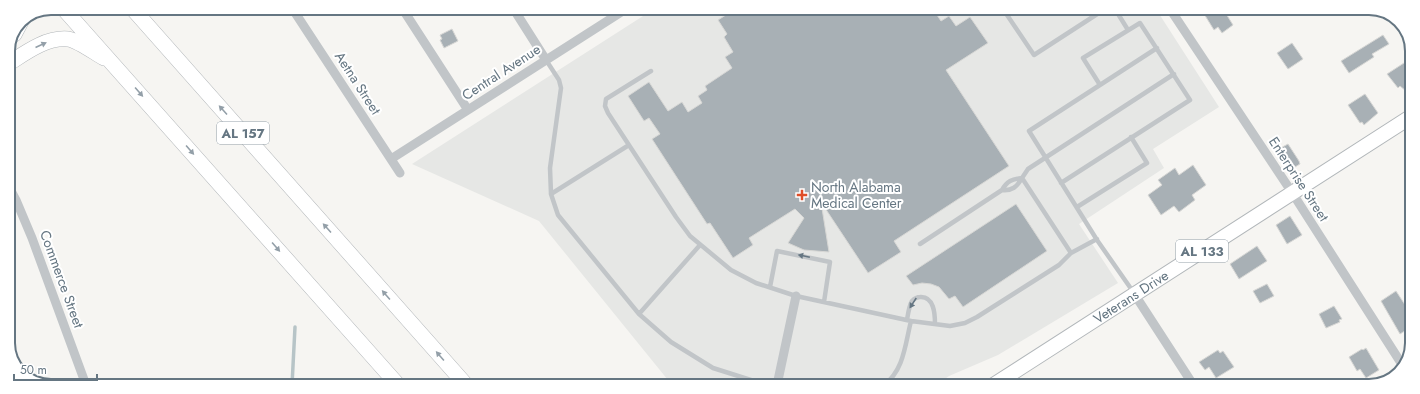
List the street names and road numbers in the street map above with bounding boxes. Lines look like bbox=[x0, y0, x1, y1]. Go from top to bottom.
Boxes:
street label: Central Avenue bbox=[458, 39, 544, 105]
street label: Aetna Street bbox=[330, 48, 386, 119]
road number: AL 157 bbox=[217, 122, 269, 144]
street label: Enterprise Street bbox=[1264, 133, 1334, 226]
street label: Commerce Street bbox=[35, 227, 89, 331]
road number: AL 133 bbox=[1176, 240, 1228, 262]
street label: Veterans Drive bbox=[1089, 265, 1172, 328]

